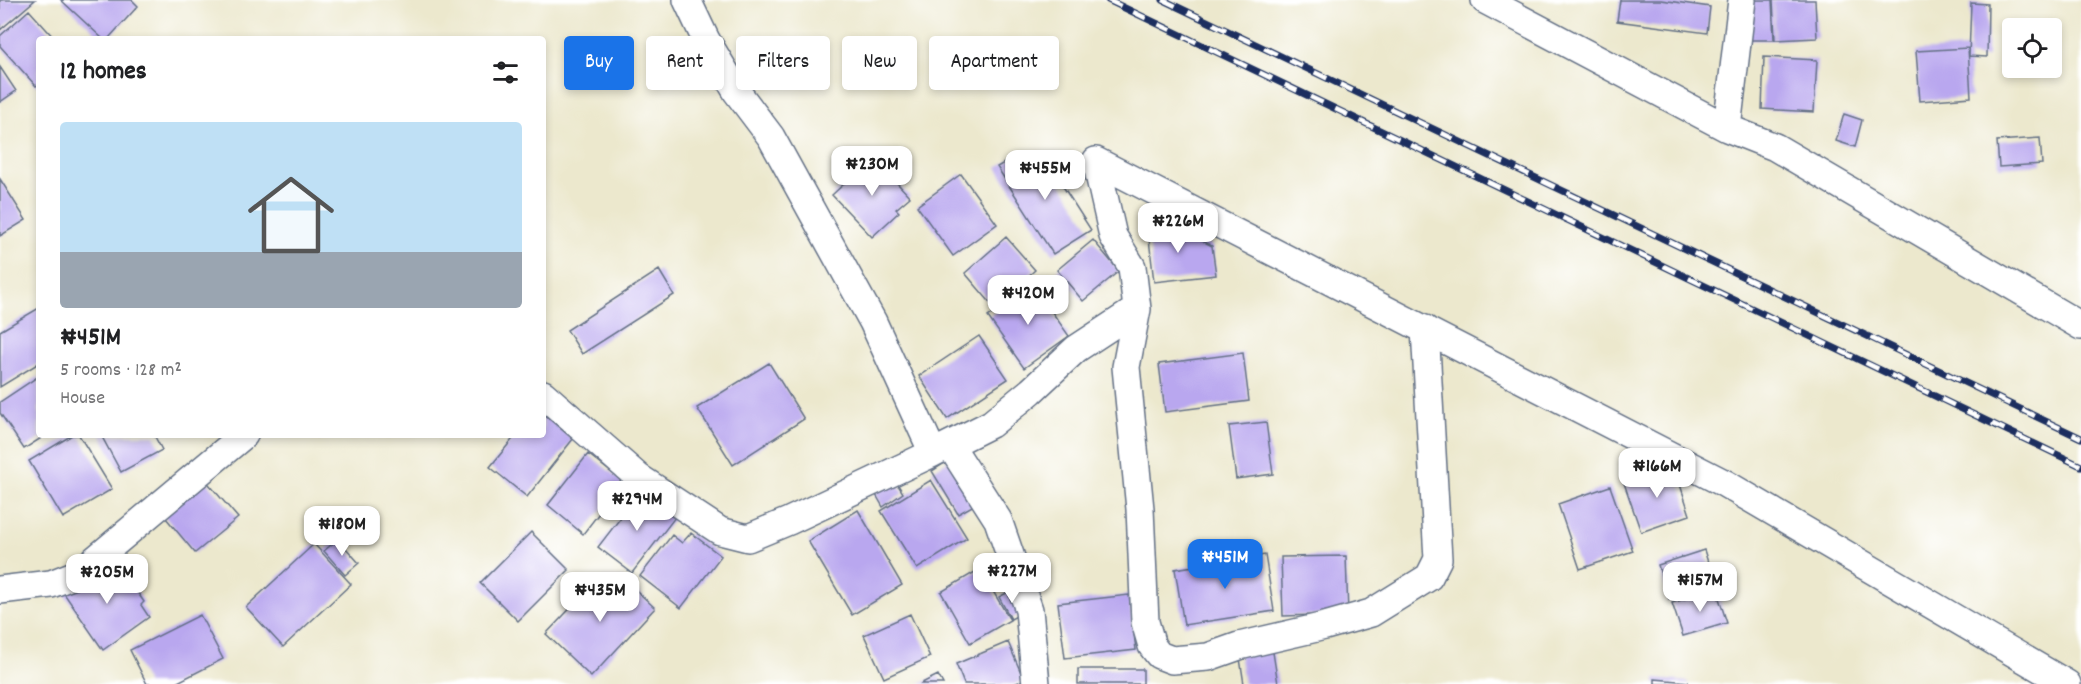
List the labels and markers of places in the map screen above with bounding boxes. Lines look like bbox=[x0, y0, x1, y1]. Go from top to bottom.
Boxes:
pin: ₦230M bbox=[830, 146, 914, 197]
pin: ₦455M bbox=[1003, 150, 1087, 201]
pin: ₦226M bbox=[1136, 203, 1220, 254]
pin: ₦420M bbox=[986, 275, 1070, 326]
pin: ₦166M bbox=[1615, 448, 1699, 499]
pin: ₦294M bbox=[595, 481, 679, 532]
pin: ₦180M bbox=[300, 506, 384, 557]
pin: ₦451M bbox=[1183, 539, 1267, 590]
pin: ₦227M bbox=[970, 553, 1054, 604]
pin: ₦205M bbox=[65, 554, 149, 605]
pin: ₦157M bbox=[1658, 562, 1742, 613]
pin: ₦435M bbox=[558, 572, 642, 623]

